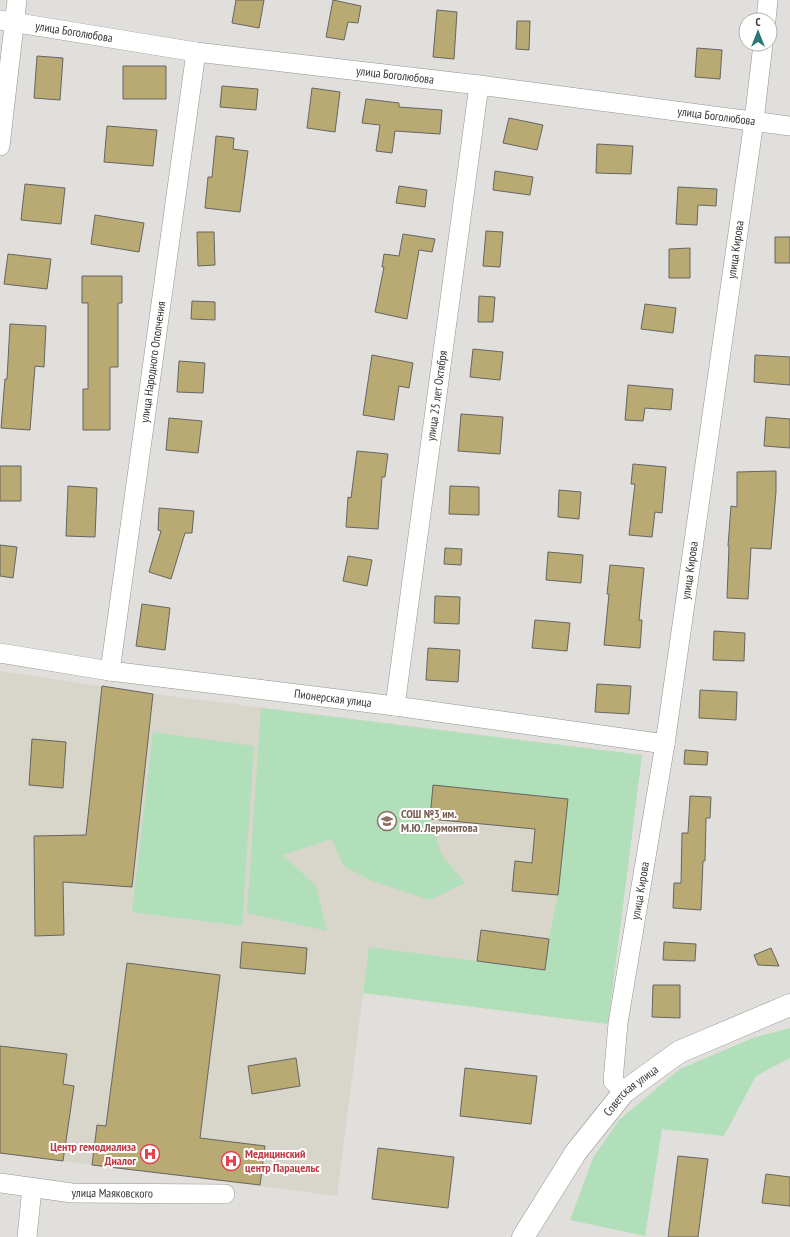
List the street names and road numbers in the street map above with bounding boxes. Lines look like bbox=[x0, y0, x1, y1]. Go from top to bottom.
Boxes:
street label: улица Боголюбова bbox=[34, 18, 114, 45]
street label: улица Боголюбова bbox=[355, 63, 435, 87]
street label: улица Боголюбова bbox=[677, 103, 756, 128]
street label: улица Кирова bbox=[724, 219, 747, 280]
street label: улица Народного Ополчения bbox=[137, 300, 168, 424]
street label: улица 25 лет Октября bbox=[423, 349, 450, 442]
street label: улица Кирова bbox=[678, 540, 701, 600]
street label: Пионерская улица bbox=[293, 686, 373, 710]
street label: улица Кирова bbox=[628, 860, 652, 921]
street label: Советская улица bbox=[600, 1061, 661, 1119]
street label: улица Маяковского bbox=[71, 1185, 153, 1201]

